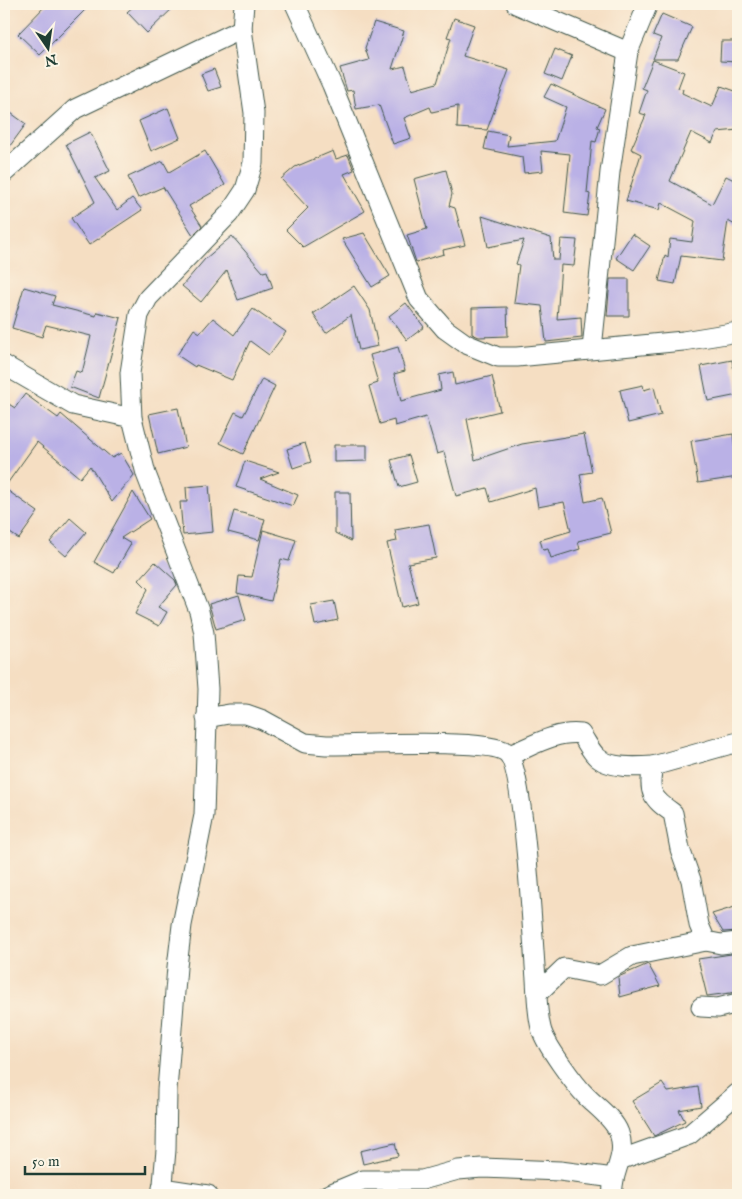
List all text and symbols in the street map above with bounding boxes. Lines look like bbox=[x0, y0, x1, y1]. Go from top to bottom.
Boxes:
north arrow bbox=[22, 22, 72, 72]
text: N bbox=[43, 49, 60, 70]
scale bar bbox=[25, 1144, 145, 1176]
text: 50 m bbox=[32, 1152, 60, 1171]

